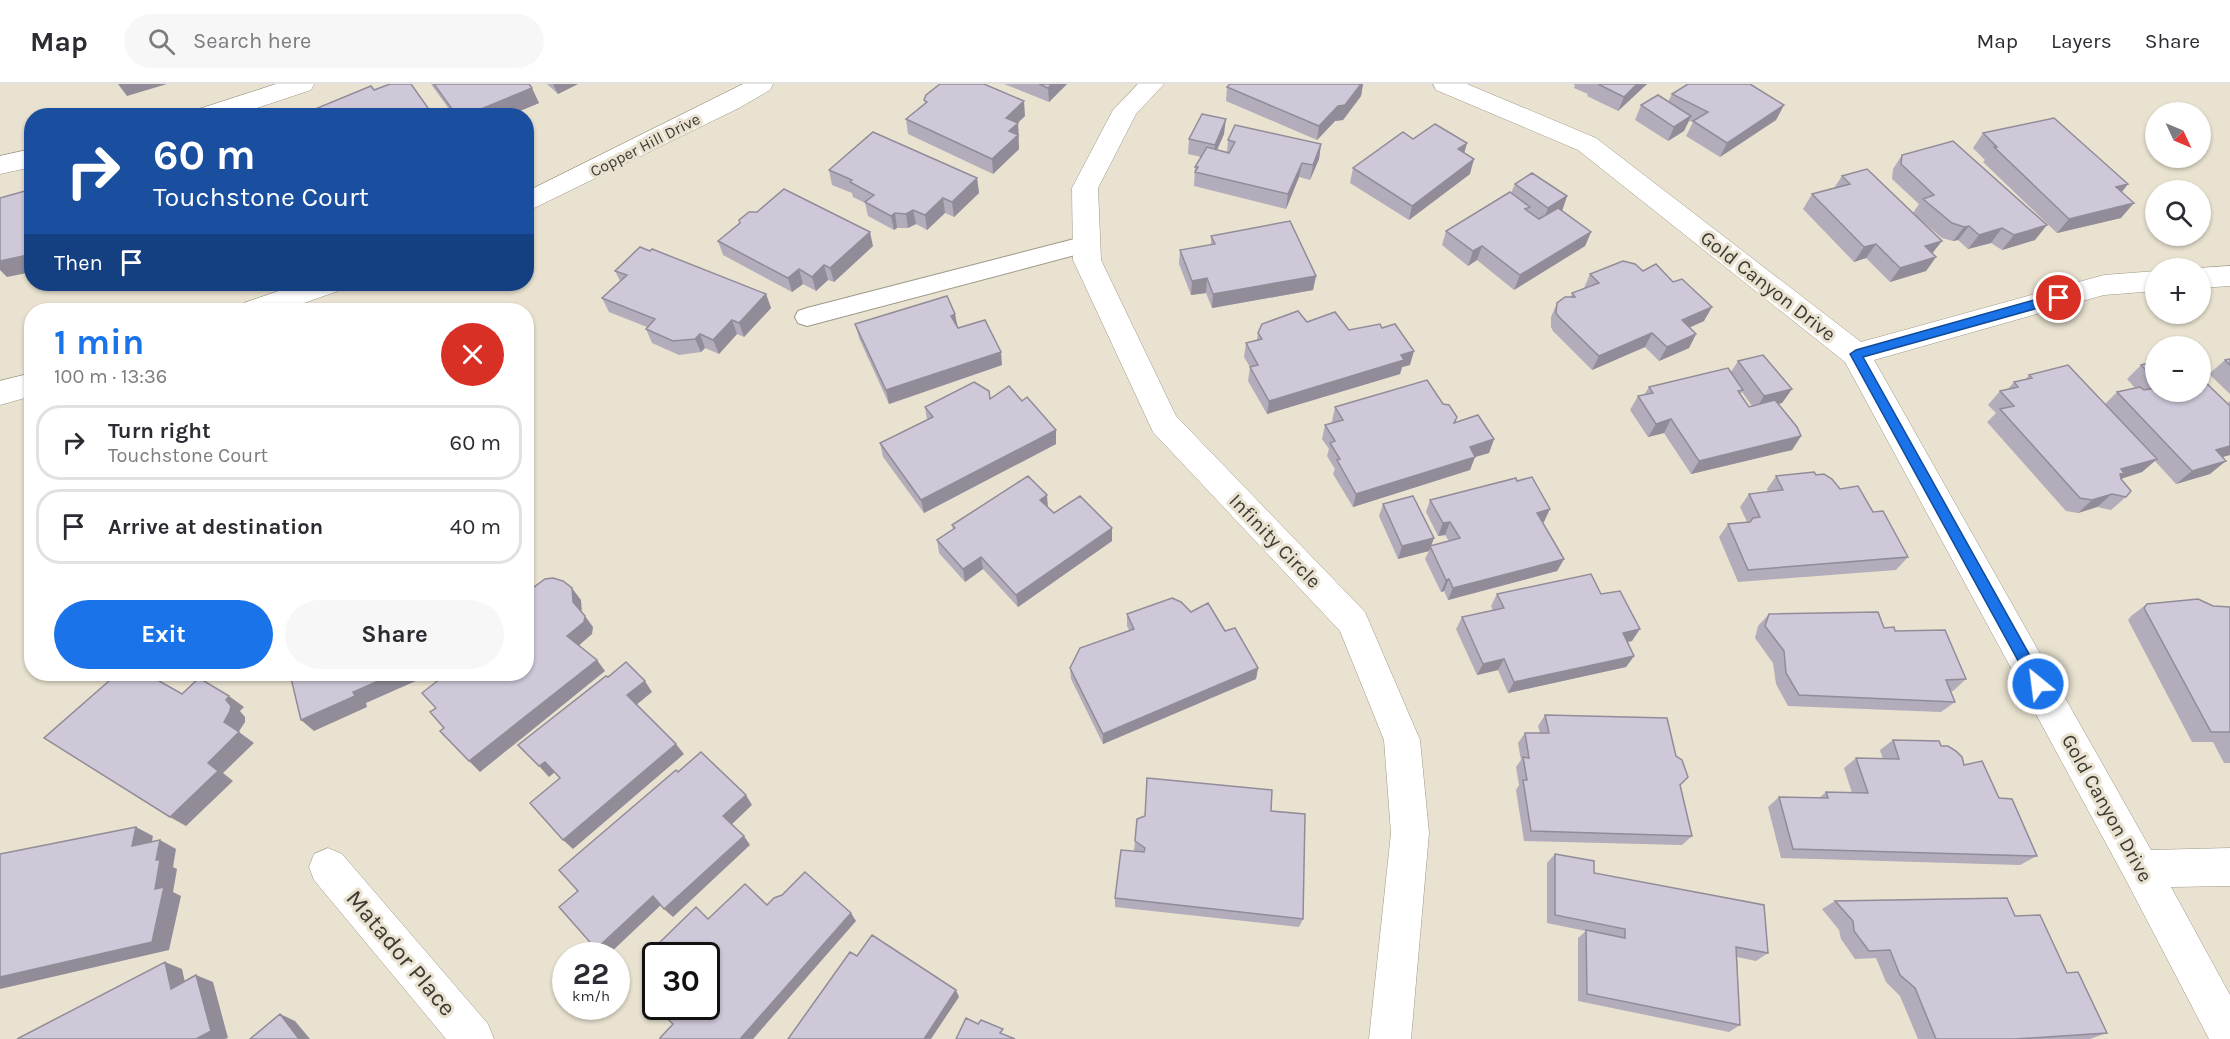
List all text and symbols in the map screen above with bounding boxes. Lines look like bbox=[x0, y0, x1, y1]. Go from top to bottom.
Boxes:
search box bbox=[124, 14, 544, 68]
text: Map bbox=[30, 25, 88, 58]
icon: search bbox=[145, 25, 178, 58]
text: Search here bbox=[193, 28, 311, 54]
text: Map bbox=[1976, 29, 2018, 53]
text: Layers bbox=[2051, 29, 2112, 53]
text: Share bbox=[2145, 29, 2200, 53]
north arrow bbox=[2145, 102, 2211, 168]
map controls bbox=[2145, 102, 2211, 402]
street label: Copper Hill Drive bbox=[587, 109, 703, 181]
text: 60 m bbox=[153, 130, 256, 180]
icon: right bbox=[54, 132, 132, 210]
button: search bbox=[2145, 180, 2211, 246]
text: Touchstone Court bbox=[153, 181, 369, 213]
street label: Gold Canyon Drive bbox=[1696, 226, 1840, 346]
icon: arrive bbox=[115, 246, 148, 279]
text: Then bbox=[54, 250, 103, 276]
button: + bbox=[2145, 258, 2211, 324]
pin bbox=[2033, 272, 2084, 323]
icon: arrive bbox=[2042, 281, 2075, 314]
text: 1 min bbox=[54, 321, 144, 363]
button: close bbox=[441, 323, 504, 386]
button: − bbox=[2145, 336, 2211, 402]
text: 100 m · 13:36 bbox=[54, 365, 167, 388]
text: Turn right bbox=[108, 418, 211, 444]
icon: right bbox=[57, 426, 90, 459]
text: 60 m bbox=[450, 430, 501, 456]
text: Touchstone Court bbox=[108, 444, 268, 467]
street label: Infinity Circle bbox=[1224, 489, 1326, 593]
icon: arrive bbox=[57, 510, 90, 543]
text: Arrive at destination bbox=[108, 514, 323, 540]
text: 40 m bbox=[450, 514, 501, 540]
button: Exit bbox=[54, 600, 273, 669]
button: Share bbox=[285, 600, 504, 669]
position arrow bbox=[2006, 652, 2070, 716]
street label: Gold Canyon Drive bbox=[2057, 730, 2157, 886]
street label: Matador Place bbox=[340, 884, 462, 1022]
speed limit sign: 30 bbox=[642, 942, 720, 1020]
text: 22 bbox=[573, 956, 609, 992]
text: km/h bbox=[572, 987, 610, 1005]

